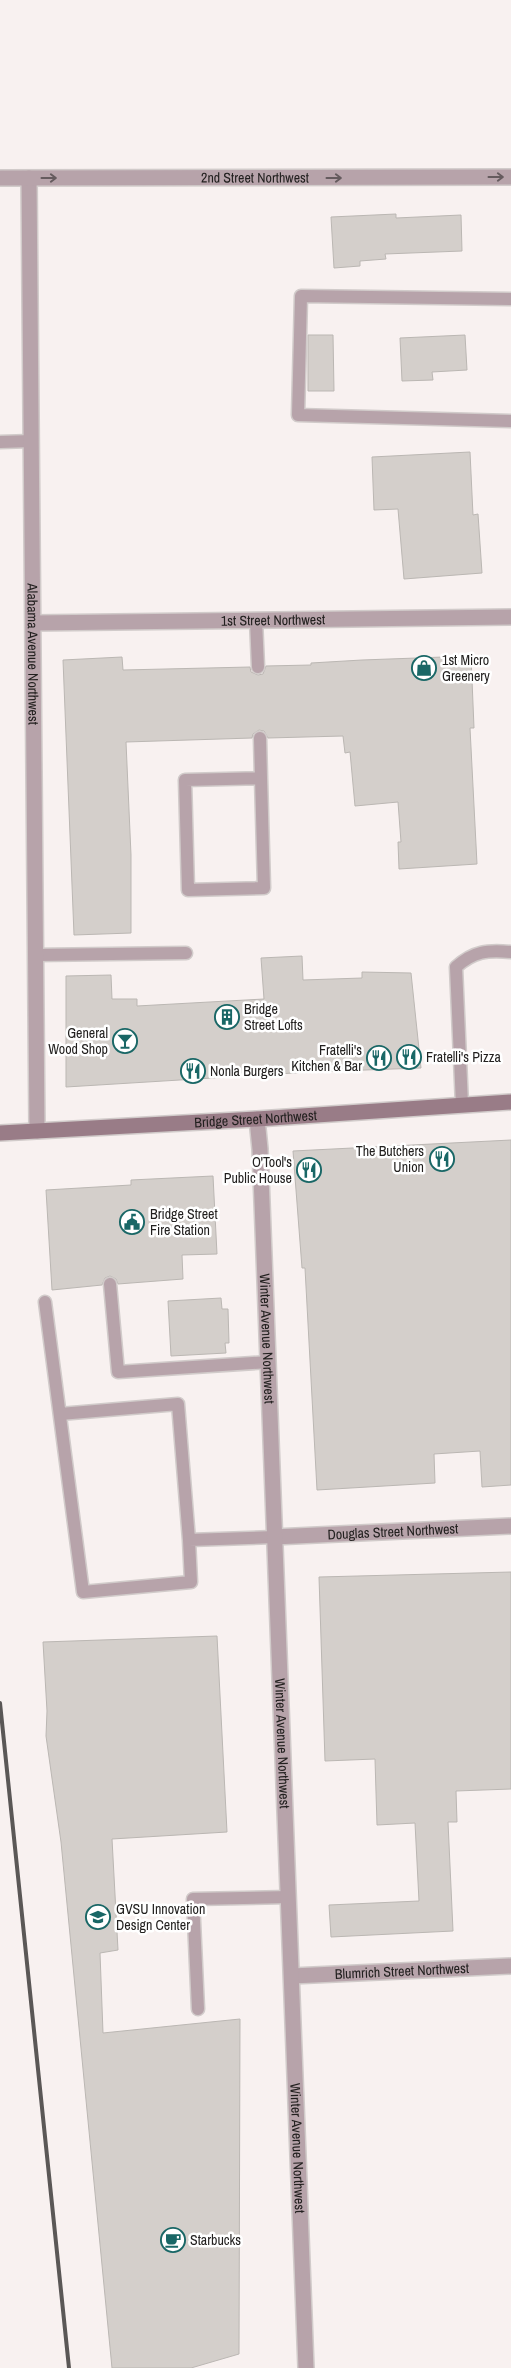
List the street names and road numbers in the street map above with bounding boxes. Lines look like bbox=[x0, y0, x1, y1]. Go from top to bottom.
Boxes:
street label: 2nd Street Northwest bbox=[201, 168, 309, 187]
street label: Alabama Avenue Northwest bbox=[23, 582, 43, 725]
street label: 1st Street Northwest bbox=[221, 610, 325, 630]
street label: Bridge Street Northwest bbox=[194, 1106, 317, 1131]
street label: Winter Avenue Northwest bbox=[256, 1273, 279, 1404]
street label: Douglas Street Northwest bbox=[327, 1519, 459, 1544]
street label: Winter Avenue Northwest bbox=[271, 1678, 294, 1809]
street label: Blumrich Street Northwest bbox=[334, 1959, 469, 1983]
street label: Winter Avenue Northwest bbox=[286, 2083, 309, 2214]

